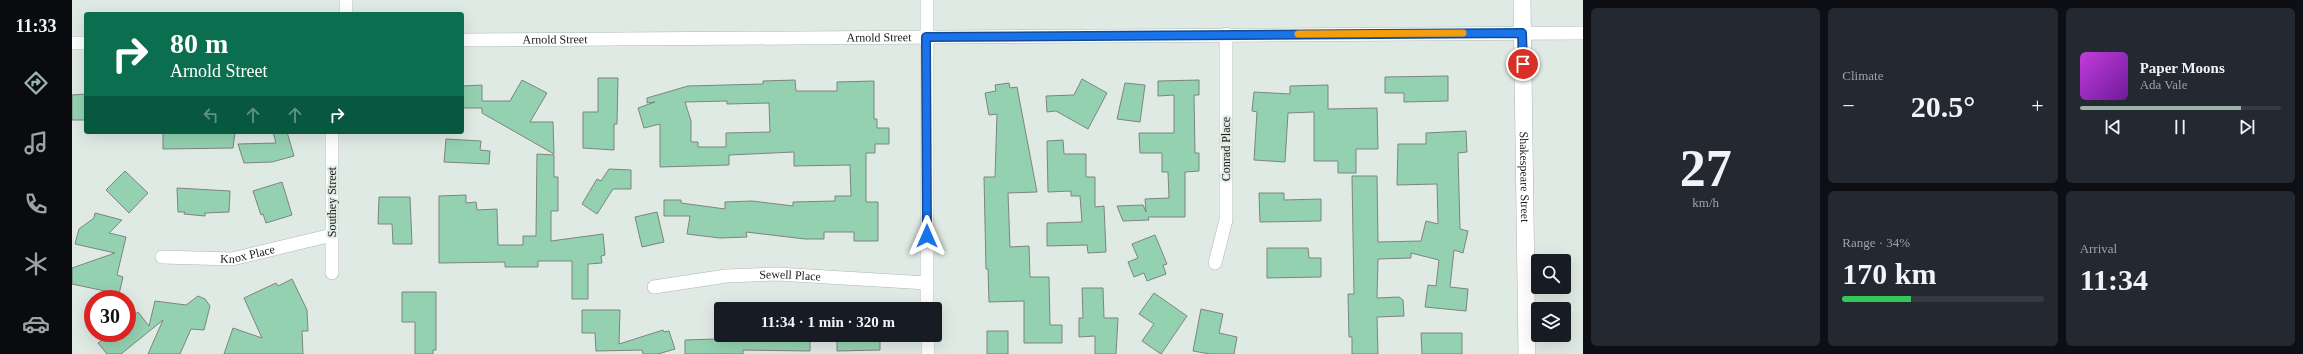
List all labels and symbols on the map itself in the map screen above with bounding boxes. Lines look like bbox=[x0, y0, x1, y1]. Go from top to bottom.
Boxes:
street label: Arnold Street bbox=[846, 30, 912, 45]
street label: Arnold Street bbox=[522, 32, 588, 47]
pin bbox=[1506, 47, 1540, 81]
street label: Conrad Place bbox=[1219, 117, 1233, 181]
street label: Shakespeare Street bbox=[1517, 131, 1532, 223]
street label: Southey Street bbox=[325, 166, 339, 237]
position arrow bbox=[906, 215, 948, 257]
street label: Knox Place bbox=[220, 242, 276, 266]
street label: Sewell Place bbox=[759, 267, 821, 284]
speed limit sign: 30 bbox=[84, 290, 136, 342]

